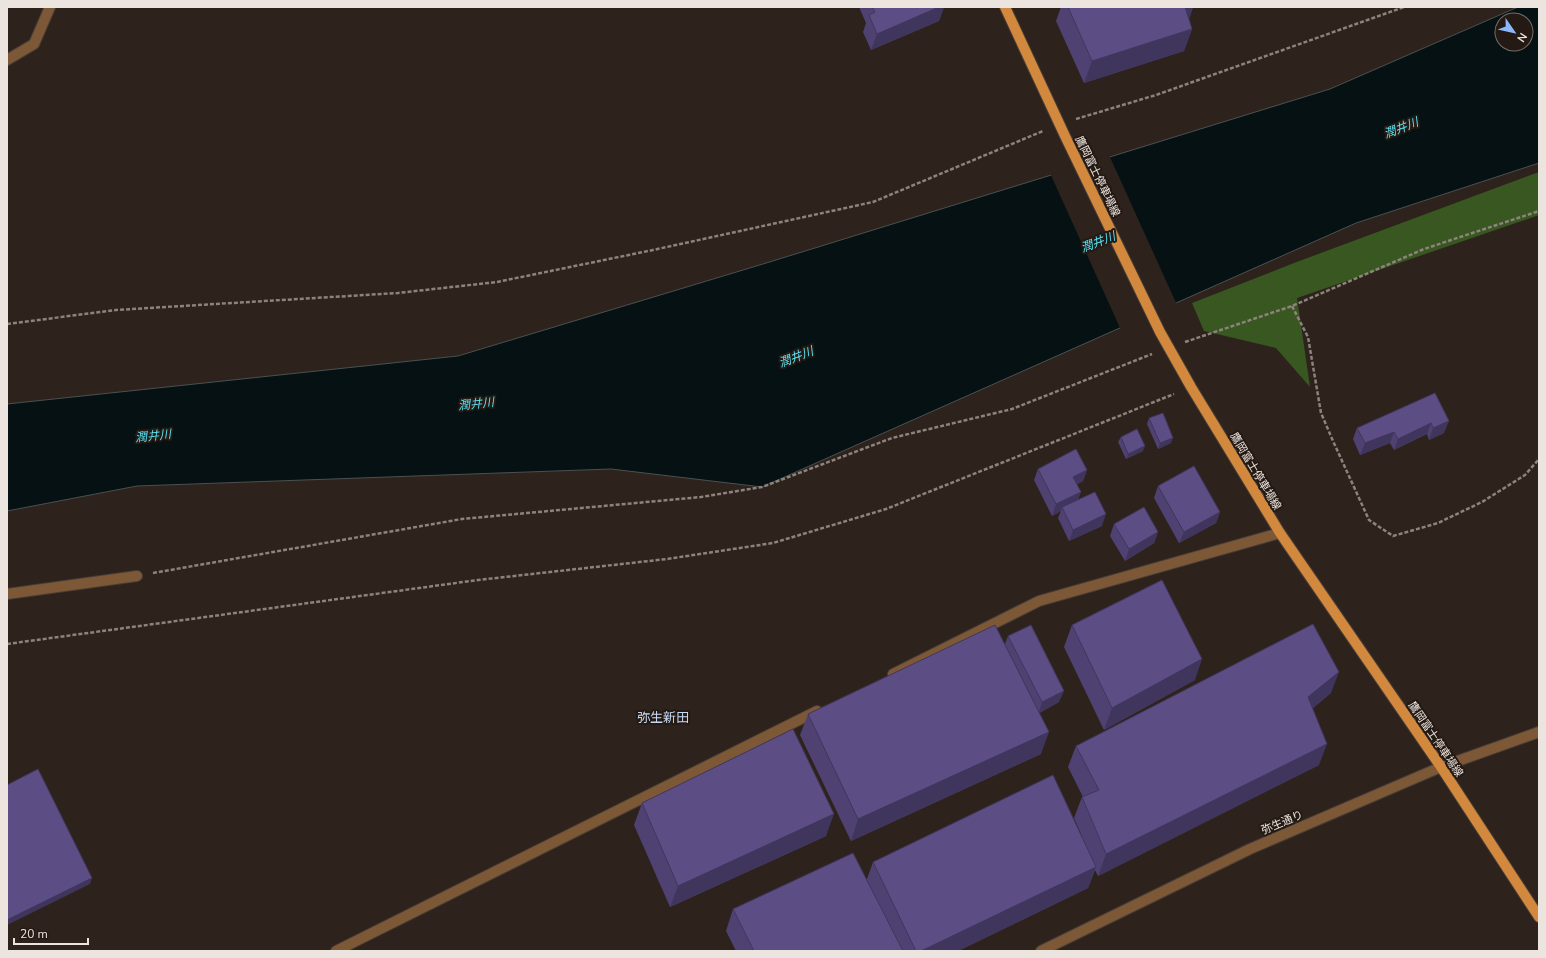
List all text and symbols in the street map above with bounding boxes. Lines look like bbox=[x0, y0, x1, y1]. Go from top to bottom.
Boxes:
north arrow bbox=[1494, 12, 1534, 52]
text: N bbox=[1513, 30, 1530, 45]
water label: 潤井川 bbox=[1381, 113, 1423, 142]
street label: 鷹岡富士停車場線 bbox=[1072, 133, 1124, 219]
water label: 潤井川 bbox=[1078, 227, 1120, 256]
water label: 潤井川 bbox=[776, 342, 818, 371]
water label: 潤井川 bbox=[457, 394, 497, 414]
water label: 潤井川 bbox=[134, 426, 174, 446]
street label: 鷹岡富士停車場線 bbox=[1226, 430, 1285, 513]
street label: 鷹岡富士停車場線 bbox=[1405, 699, 1466, 780]
district label: 弥生新田 bbox=[637, 709, 689, 727]
street label: 弥生通り bbox=[1259, 807, 1305, 838]
scale bar bbox=[14, 920, 88, 946]
text: 20 m bbox=[20, 926, 48, 942]

